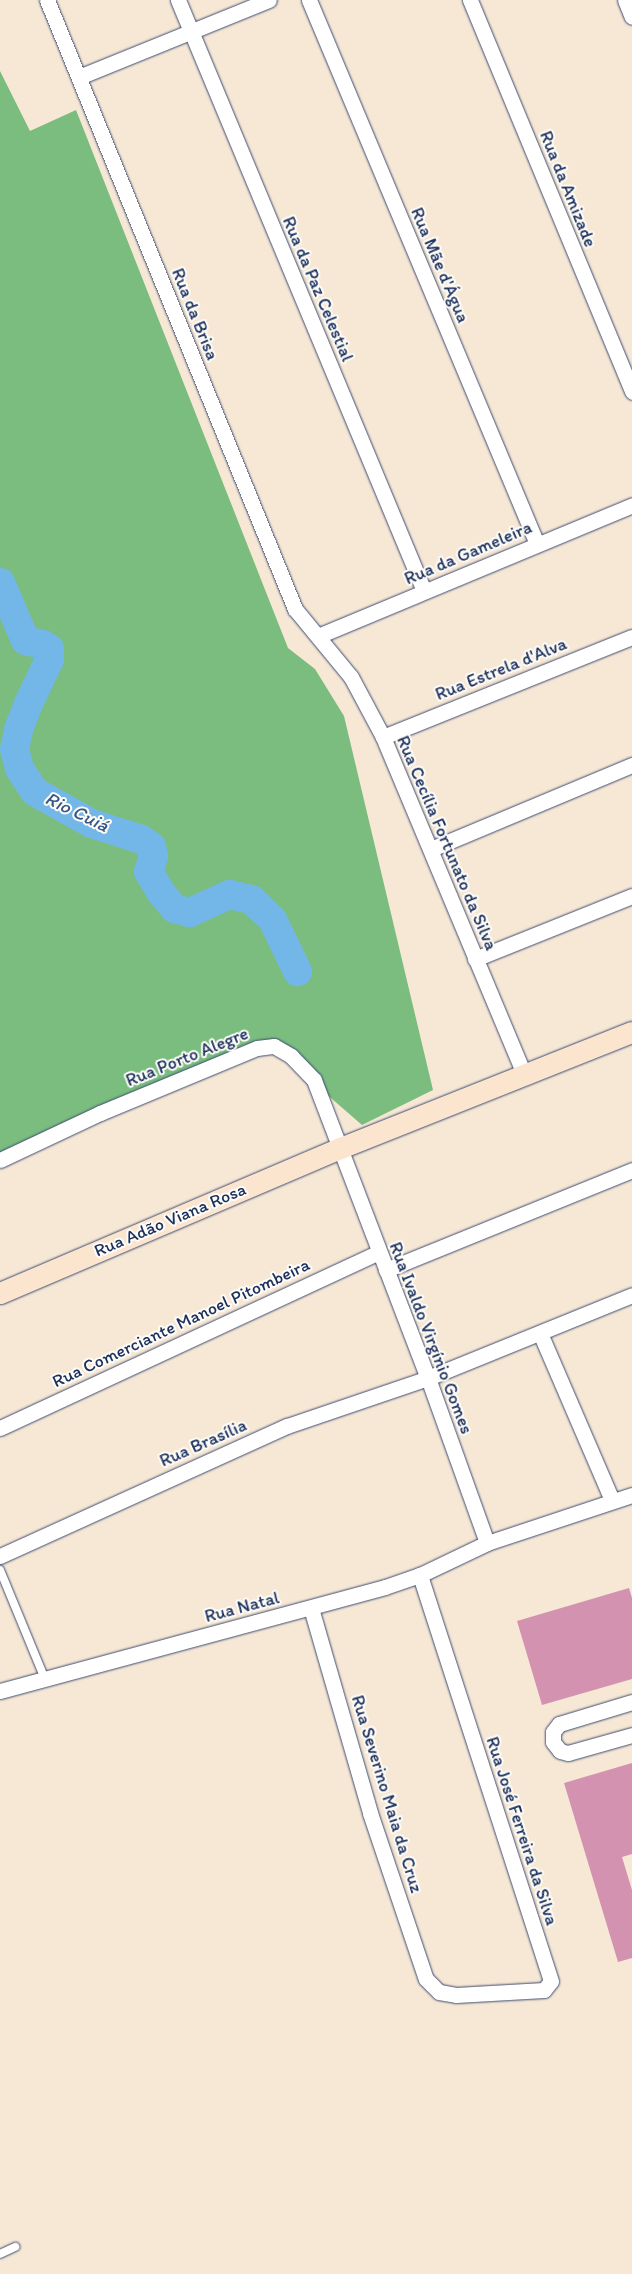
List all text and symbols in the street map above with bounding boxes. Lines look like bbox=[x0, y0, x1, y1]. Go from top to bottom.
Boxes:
street label: Rua da Amizade bbox=[535, 128, 601, 250]
street label: Rua Mãe d'Água bbox=[406, 204, 474, 326]
street label: Rua da Paz Celestial bbox=[278, 213, 358, 365]
street label: Rua da Brisa bbox=[167, 265, 223, 363]
street label: Rua da Gameleira bbox=[401, 516, 535, 590]
street label: Rua Estrela d'Alva bbox=[432, 633, 570, 705]
street label: Rua Cecília Fortunato da Silva bbox=[392, 732, 502, 954]
water label: Rio Cuiá bbox=[42, 787, 112, 837]
street label: Rua Porto Alegre bbox=[123, 1023, 251, 1091]
street label: Rua Adão Viana Rosa bbox=[91, 1178, 249, 1262]
street label: Rua Ivaldo Virgínio Gomes bbox=[384, 1239, 478, 1437]
street label: Rua Comerciante Manoel Pitombeira bbox=[49, 1254, 313, 1392]
street label: Rua Brasília bbox=[156, 1414, 250, 1472]
street label: Rua Natal bbox=[203, 1587, 281, 1627]
street label: Rua Severino Maia da Cruz bbox=[347, 1692, 427, 1896]
street label: Rua José Ferreira da Silva bbox=[481, 1734, 563, 1928]

